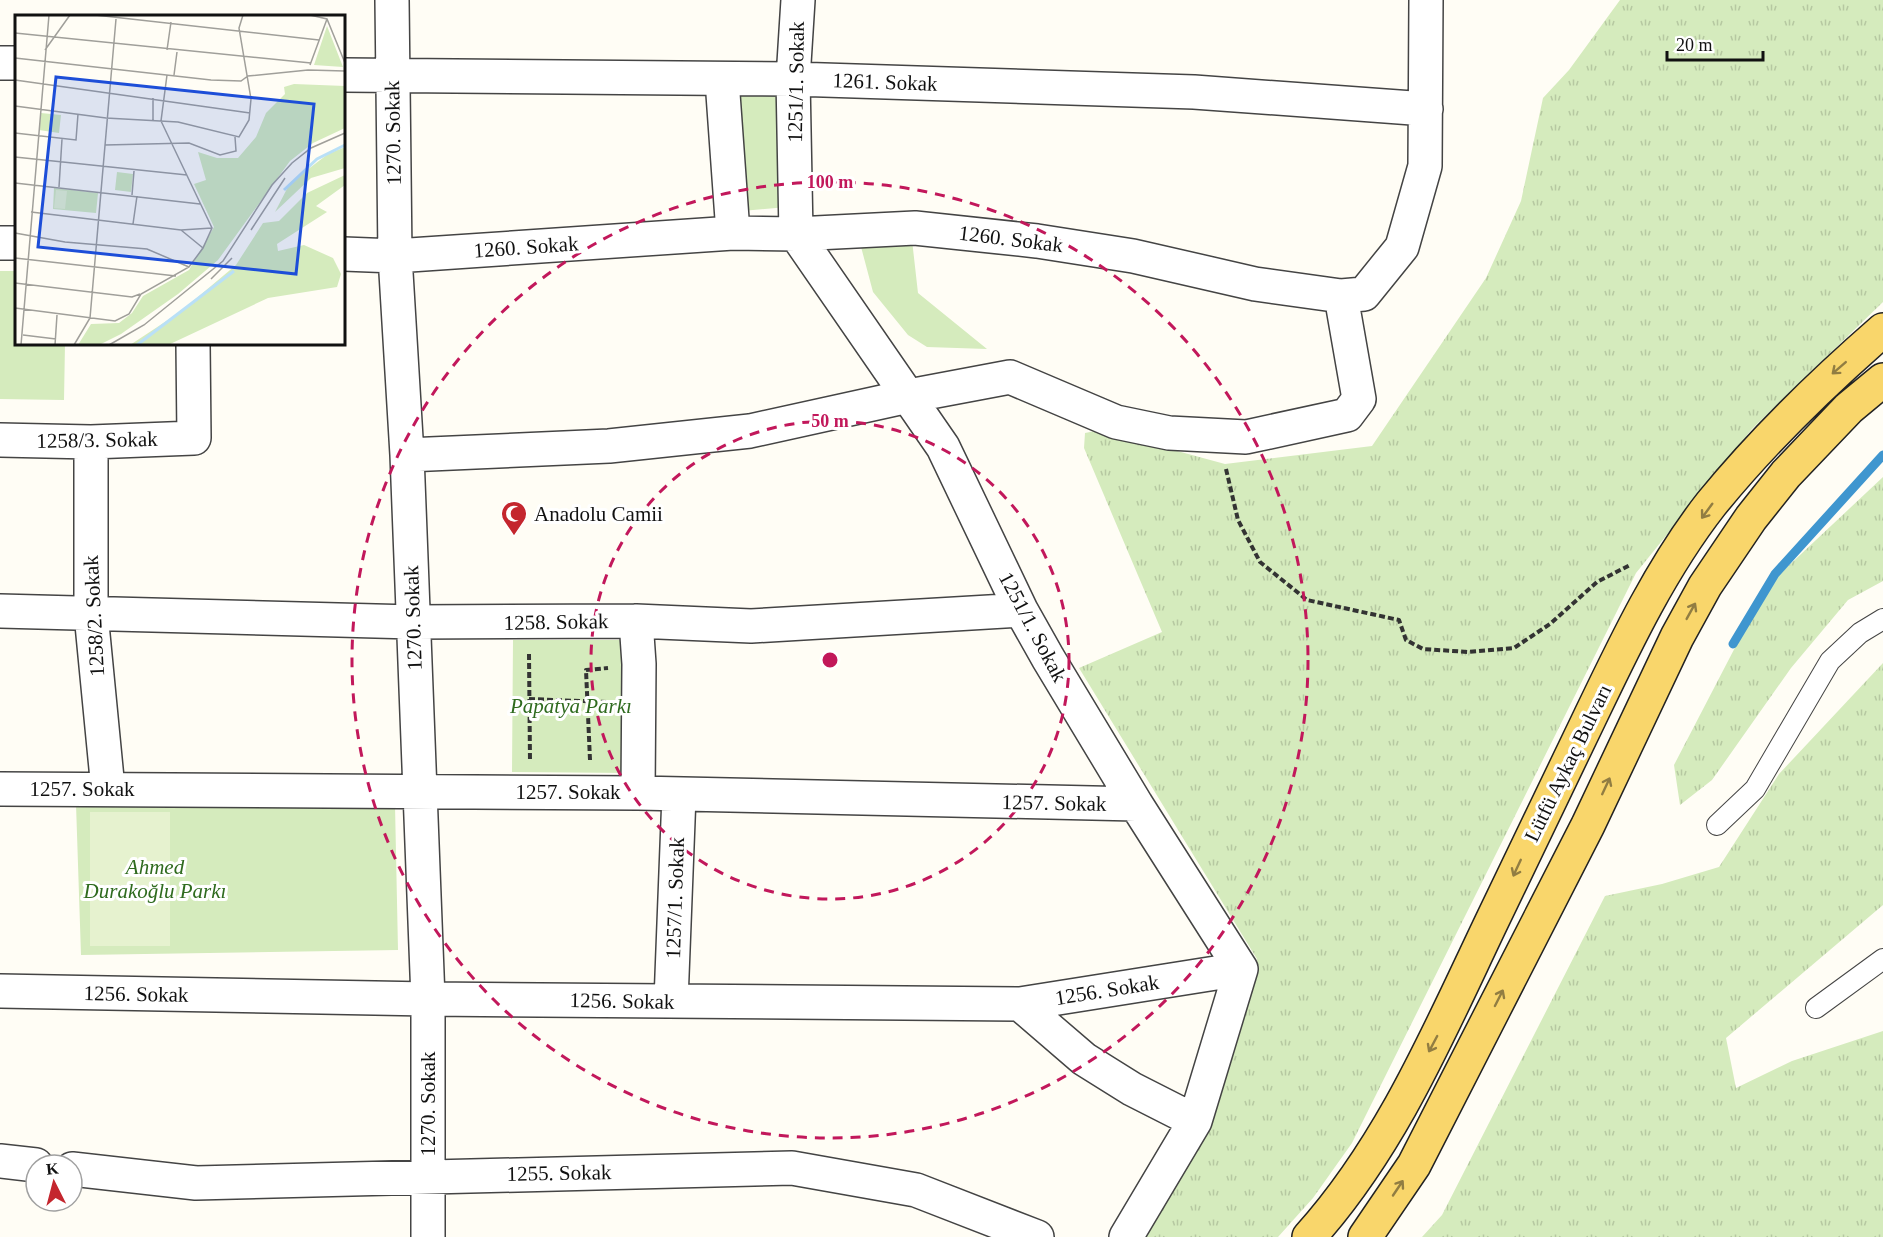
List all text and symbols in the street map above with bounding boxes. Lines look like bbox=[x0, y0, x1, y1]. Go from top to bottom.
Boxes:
inset map bbox=[15, 15, 345, 345]
street label: 1251/1. Sokak bbox=[783, 21, 809, 143]
scale bar bbox=[1667, 24, 1763, 62]
text: 20 m bbox=[1676, 35, 1713, 55]
street label: 1261. Sokak bbox=[832, 68, 938, 96]
street label: 1270. Sokak bbox=[380, 80, 406, 186]
text: 100 m bbox=[807, 172, 853, 192]
street label: 1260. Sokak bbox=[957, 221, 1065, 257]
street label: 1260. Sokak bbox=[473, 231, 580, 263]
one-way arrow bbox=[1832, 361, 1847, 375]
text: 50 m bbox=[811, 411, 849, 431]
street label: 1258/3. Sokak bbox=[36, 427, 158, 453]
mosque icon: Anadolu Camii bbox=[499, 499, 529, 537]
place label: Anadolu Camii bbox=[534, 502, 663, 526]
one-way arrow bbox=[1700, 503, 1713, 519]
street label: 1258/2. Sokak bbox=[79, 554, 109, 677]
street label: 1270. Sokak bbox=[399, 565, 427, 671]
street label: 1251/1. Sokak bbox=[994, 568, 1072, 687]
one-way arrow bbox=[1685, 603, 1697, 620]
street label: 1258. Sokak bbox=[503, 609, 609, 635]
centre of rings bbox=[820, 650, 840, 670]
street label: Lütfü Aykaç Bulvarı bbox=[1520, 680, 1617, 846]
park label: Papatya Parkı bbox=[509, 694, 632, 718]
street label: 1257. Sokak bbox=[30, 777, 135, 801]
one-way arrow bbox=[1600, 778, 1612, 796]
street label: 1257. Sokak bbox=[516, 780, 621, 804]
street label: 1257. Sokak bbox=[1001, 790, 1107, 816]
street label: 1257/1. Sokak bbox=[661, 836, 689, 959]
park label: Ahmed Durakoğlu Parkı bbox=[83, 855, 226, 903]
one-way arrow bbox=[1510, 859, 1522, 877]
street label: 1256. Sokak bbox=[1053, 970, 1161, 1010]
street label: 1256. Sokak bbox=[83, 981, 189, 1007]
street label: 1256. Sokak bbox=[569, 988, 675, 1014]
one-way arrow bbox=[1494, 989, 1505, 1007]
one-way arrow bbox=[1427, 1035, 1439, 1052]
street label: 1270. Sokak bbox=[416, 1051, 440, 1157]
north arrow bbox=[24, 1153, 84, 1213]
text: K bbox=[45, 1159, 60, 1178]
street label: 1255. Sokak bbox=[506, 1160, 612, 1186]
one-way arrow bbox=[1392, 1181, 1404, 1197]

